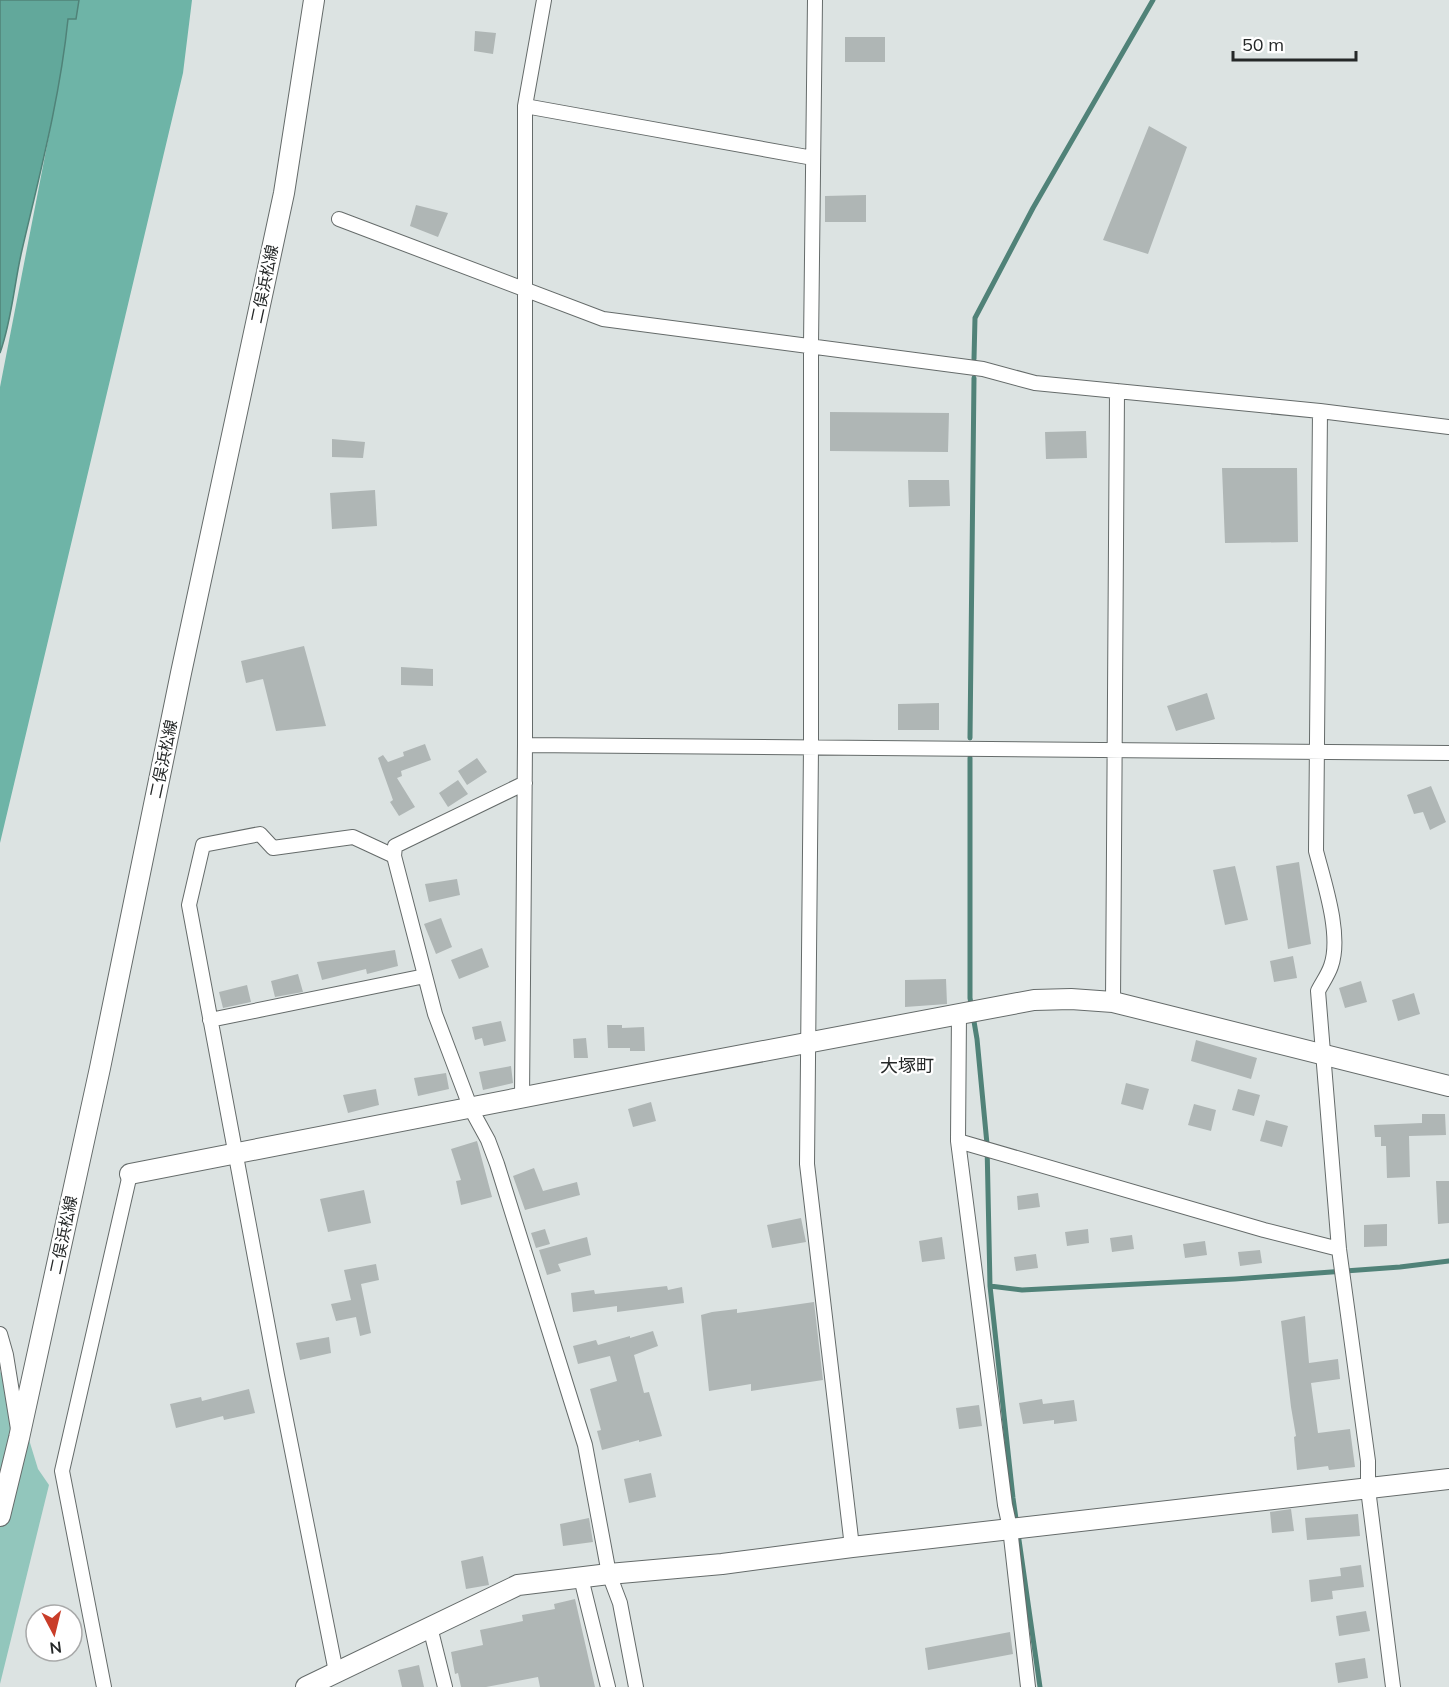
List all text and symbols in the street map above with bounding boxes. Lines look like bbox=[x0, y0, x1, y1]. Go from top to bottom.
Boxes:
scale bar bbox=[1233, 24, 1356, 62]
text: 50 m bbox=[1242, 33, 1284, 56]
street label: 二俣浜松線 bbox=[246, 243, 282, 325]
street label: 二俣浜松線 bbox=[145, 718, 181, 800]
district label: 大塚町 bbox=[880, 1054, 934, 1077]
street label: 二俣浜松線 bbox=[45, 1194, 81, 1276]
north arrow bbox=[24, 1603, 84, 1663]
text: N bbox=[49, 1637, 63, 1659]

